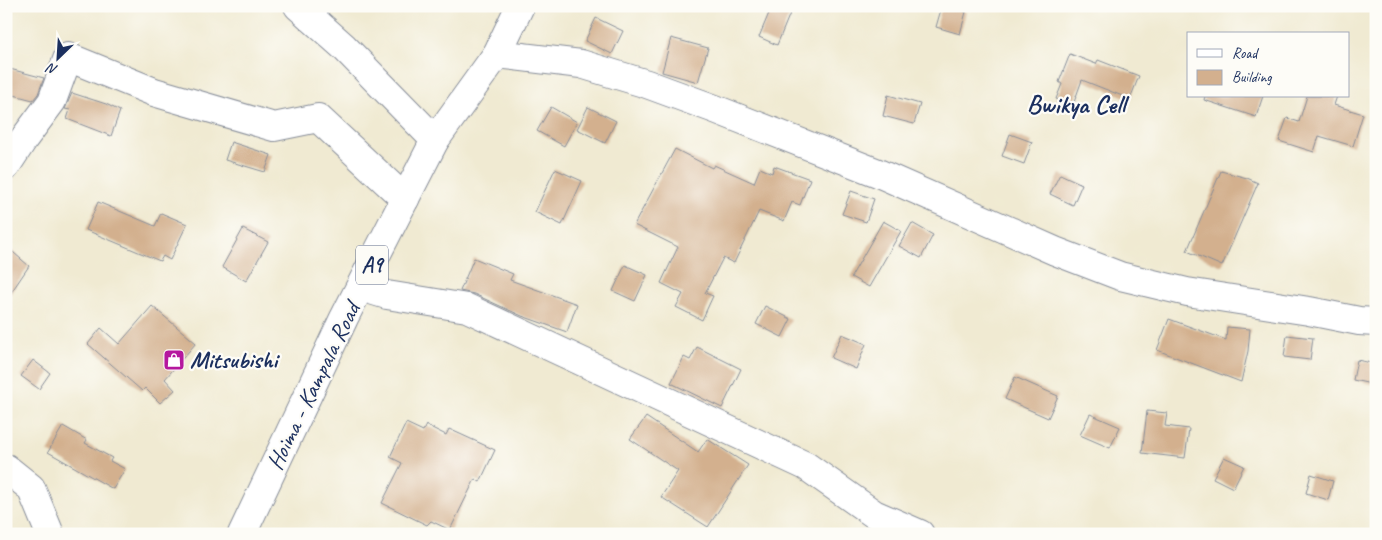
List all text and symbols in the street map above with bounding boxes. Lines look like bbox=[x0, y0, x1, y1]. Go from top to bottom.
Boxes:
north arrow bbox=[32, 32, 82, 82]
legend bbox=[1187, 32, 1350, 98]
text: Road bbox=[1232, 44, 1259, 63]
text: N bbox=[43, 59, 60, 79]
text: Building bbox=[1232, 68, 1272, 87]
district label: Bwikya Cell bbox=[1027, 88, 1130, 121]
road number: A9 bbox=[356, 246, 388, 284]
street label: Hoima - Kampala Road bbox=[259, 294, 368, 475]
place label: Mitsubishi bbox=[190, 345, 281, 375]
shop icon: Mitsubishi bbox=[162, 348, 186, 372]

